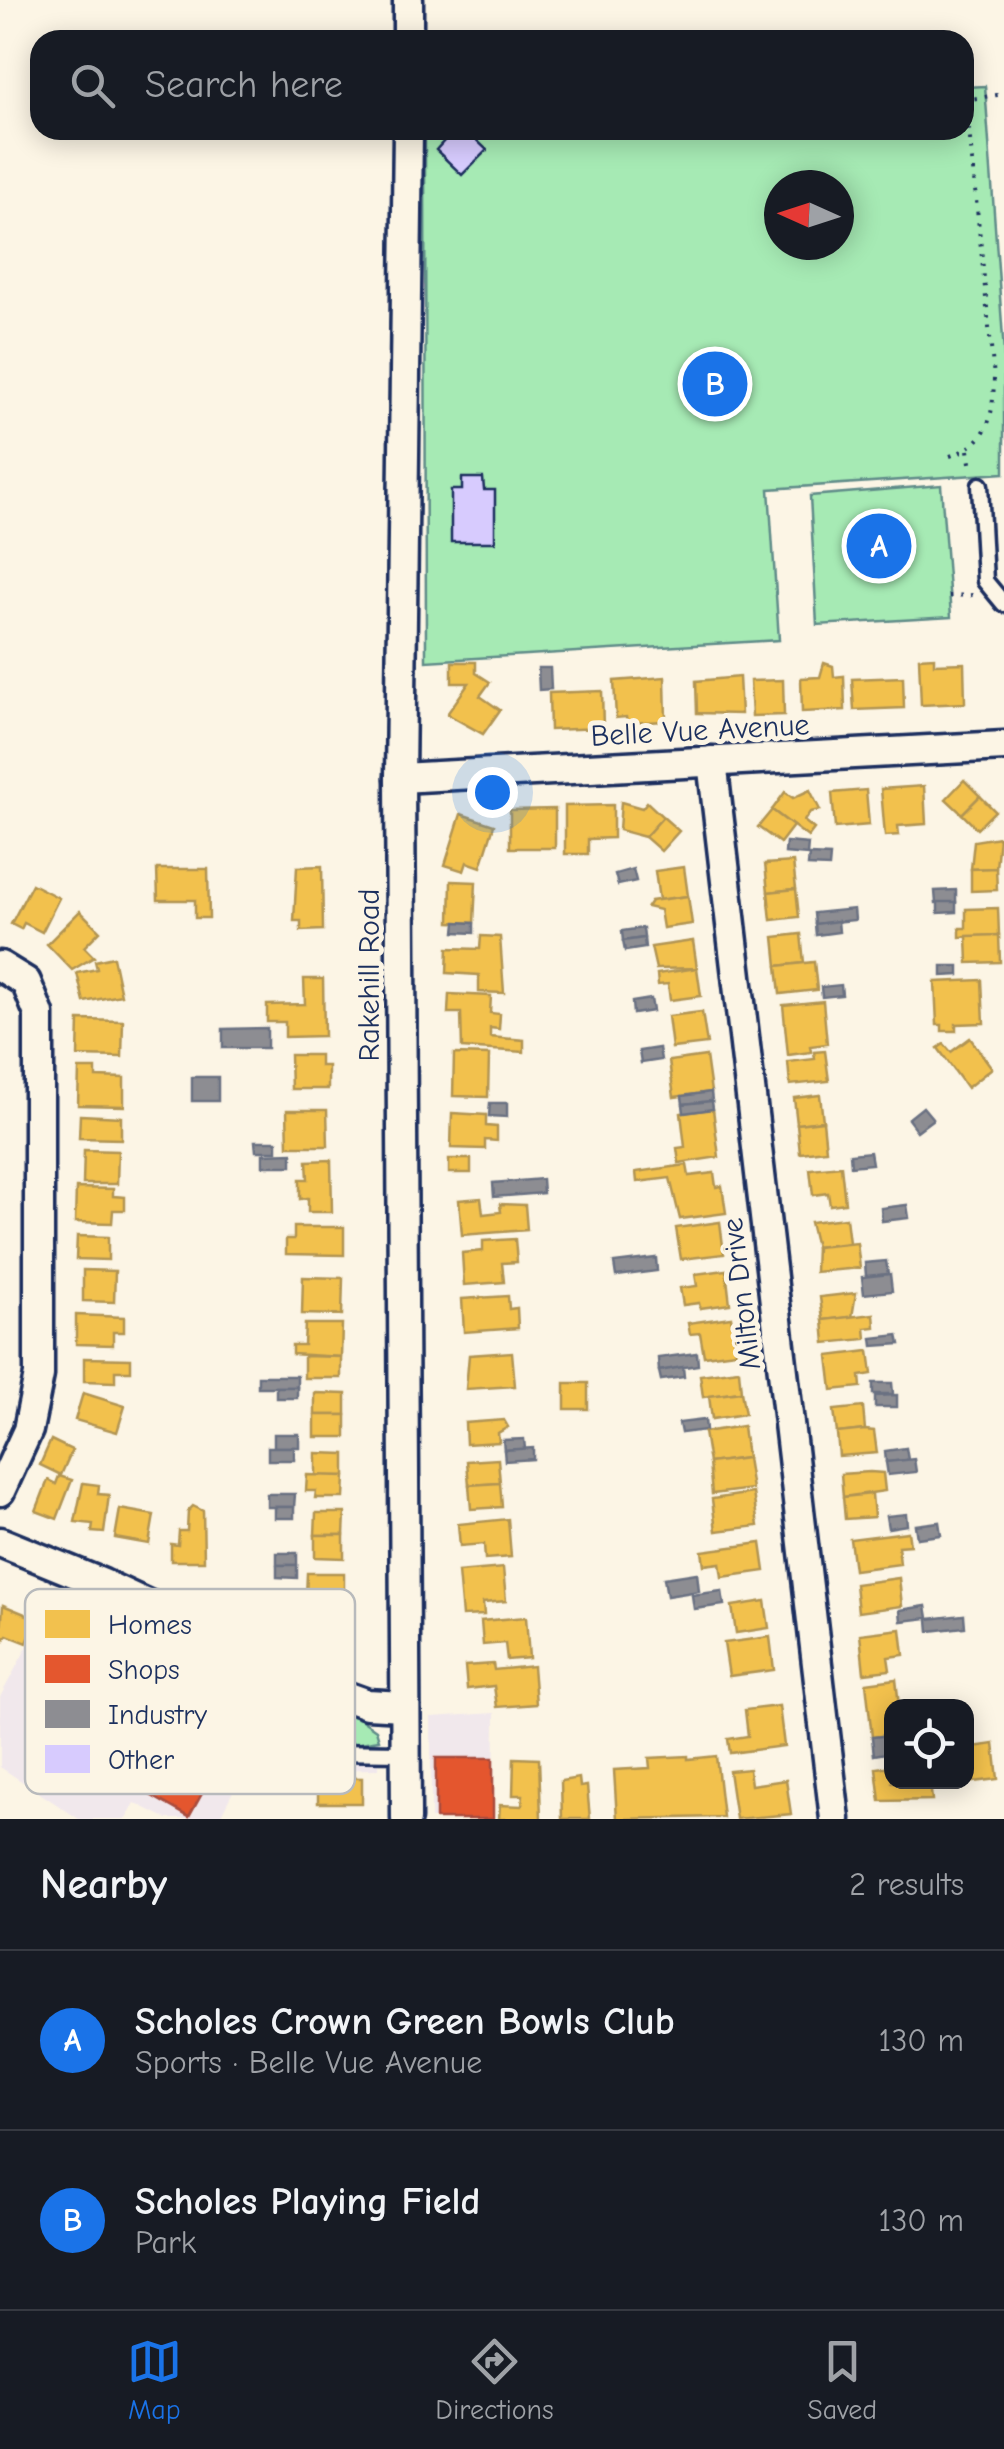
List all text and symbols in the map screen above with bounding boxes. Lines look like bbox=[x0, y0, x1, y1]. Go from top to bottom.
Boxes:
search box bbox=[30, 30, 974, 140]
icon: search bbox=[65, 58, 120, 113]
text: Search here bbox=[145, 63, 343, 107]
north arrow bbox=[764, 170, 854, 260]
pin: B bbox=[682, 346, 748, 422]
pin: A bbox=[846, 508, 912, 584]
street label: Belle Vue Avenue bbox=[590, 707, 810, 754]
your location bbox=[467, 767, 518, 818]
street label: Rakehill Road bbox=[352, 889, 387, 1061]
street label: Milton Drive bbox=[715, 1216, 768, 1372]
legend bbox=[25, 1589, 355, 1794]
text: Homes bbox=[108, 1609, 192, 1641]
text: Shops bbox=[108, 1654, 180, 1686]
text: Industry bbox=[108, 1699, 207, 1731]
map controls bbox=[884, 1699, 974, 1789]
button: locate bbox=[884, 1699, 974, 1789]
text: Other bbox=[108, 1744, 174, 1776]
text: Nearby bbox=[40, 1860, 167, 1909]
text: 2 results bbox=[849, 1866, 964, 1903]
text: Scholes Crown Green Bowls Club bbox=[135, 2000, 675, 2044]
text: A bbox=[64, 2022, 81, 2059]
text: 130 m bbox=[878, 2022, 964, 2059]
text: Sports · Belle Vue Avenue bbox=[135, 2044, 482, 2081]
text: Scholes Playing Field bbox=[135, 2180, 480, 2224]
text: B bbox=[63, 2202, 82, 2239]
text: 130 m bbox=[878, 2202, 964, 2239]
text: Park bbox=[135, 2224, 196, 2261]
tab: Map bbox=[127, 2334, 182, 2426]
tab: Directions bbox=[435, 2334, 554, 2426]
tab: Saved bbox=[807, 2334, 877, 2426]

